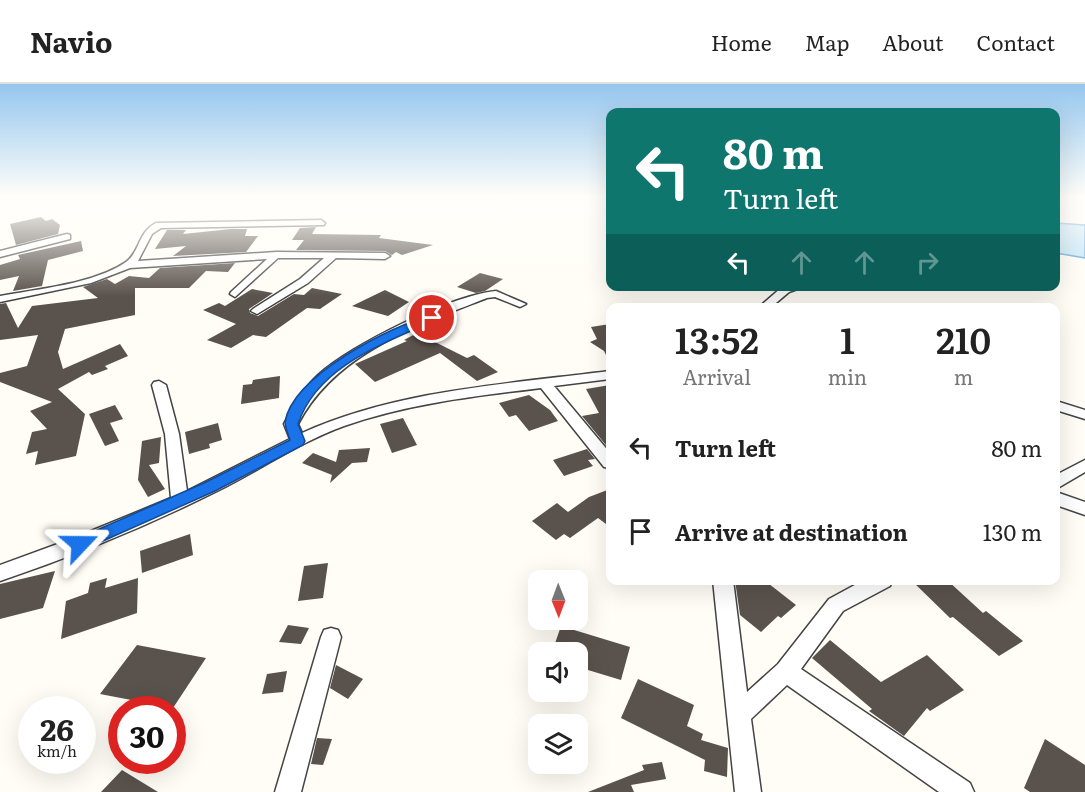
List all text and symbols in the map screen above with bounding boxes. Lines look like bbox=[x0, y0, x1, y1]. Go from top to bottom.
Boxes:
text: Navio bbox=[30, 20, 112, 62]
text: Home bbox=[711, 26, 772, 57]
text: Map bbox=[805, 26, 849, 57]
text: About bbox=[882, 26, 944, 57]
text: Contact bbox=[977, 26, 1055, 57]
text: 80 m bbox=[723, 120, 824, 182]
icon: left bbox=[624, 132, 702, 210]
text: Turn left bbox=[723, 177, 838, 217]
icon: left bbox=[722, 246, 755, 279]
icon: ahead bbox=[785, 246, 818, 279]
icon: ahead bbox=[848, 246, 881, 279]
icon: right bbox=[911, 246, 944, 279]
pin bbox=[406, 292, 457, 343]
icon: arrive bbox=[415, 301, 448, 334]
text: 13:52 bbox=[675, 312, 759, 365]
text: 1 bbox=[840, 312, 855, 365]
text: 210 bbox=[936, 312, 991, 365]
text: Arrival bbox=[683, 361, 751, 391]
text: min bbox=[828, 361, 867, 391]
text: m bbox=[954, 361, 973, 391]
icon: left bbox=[624, 431, 657, 464]
text: Turn left bbox=[675, 431, 776, 464]
text: 80 m bbox=[991, 431, 1042, 464]
position arrow bbox=[48, 512, 112, 576]
icon: arrive bbox=[624, 515, 657, 548]
text: Arrive at destination bbox=[675, 515, 908, 548]
text: 130 m bbox=[983, 515, 1042, 548]
north arrow bbox=[528, 570, 588, 630]
map controls bbox=[528, 570, 588, 774]
button: sound bbox=[528, 642, 588, 702]
speed limit sign: 30 bbox=[108, 696, 186, 774]
text: 26 bbox=[40, 706, 74, 750]
button: layers bbox=[528, 714, 588, 774]
text: km/h bbox=[37, 739, 77, 762]

